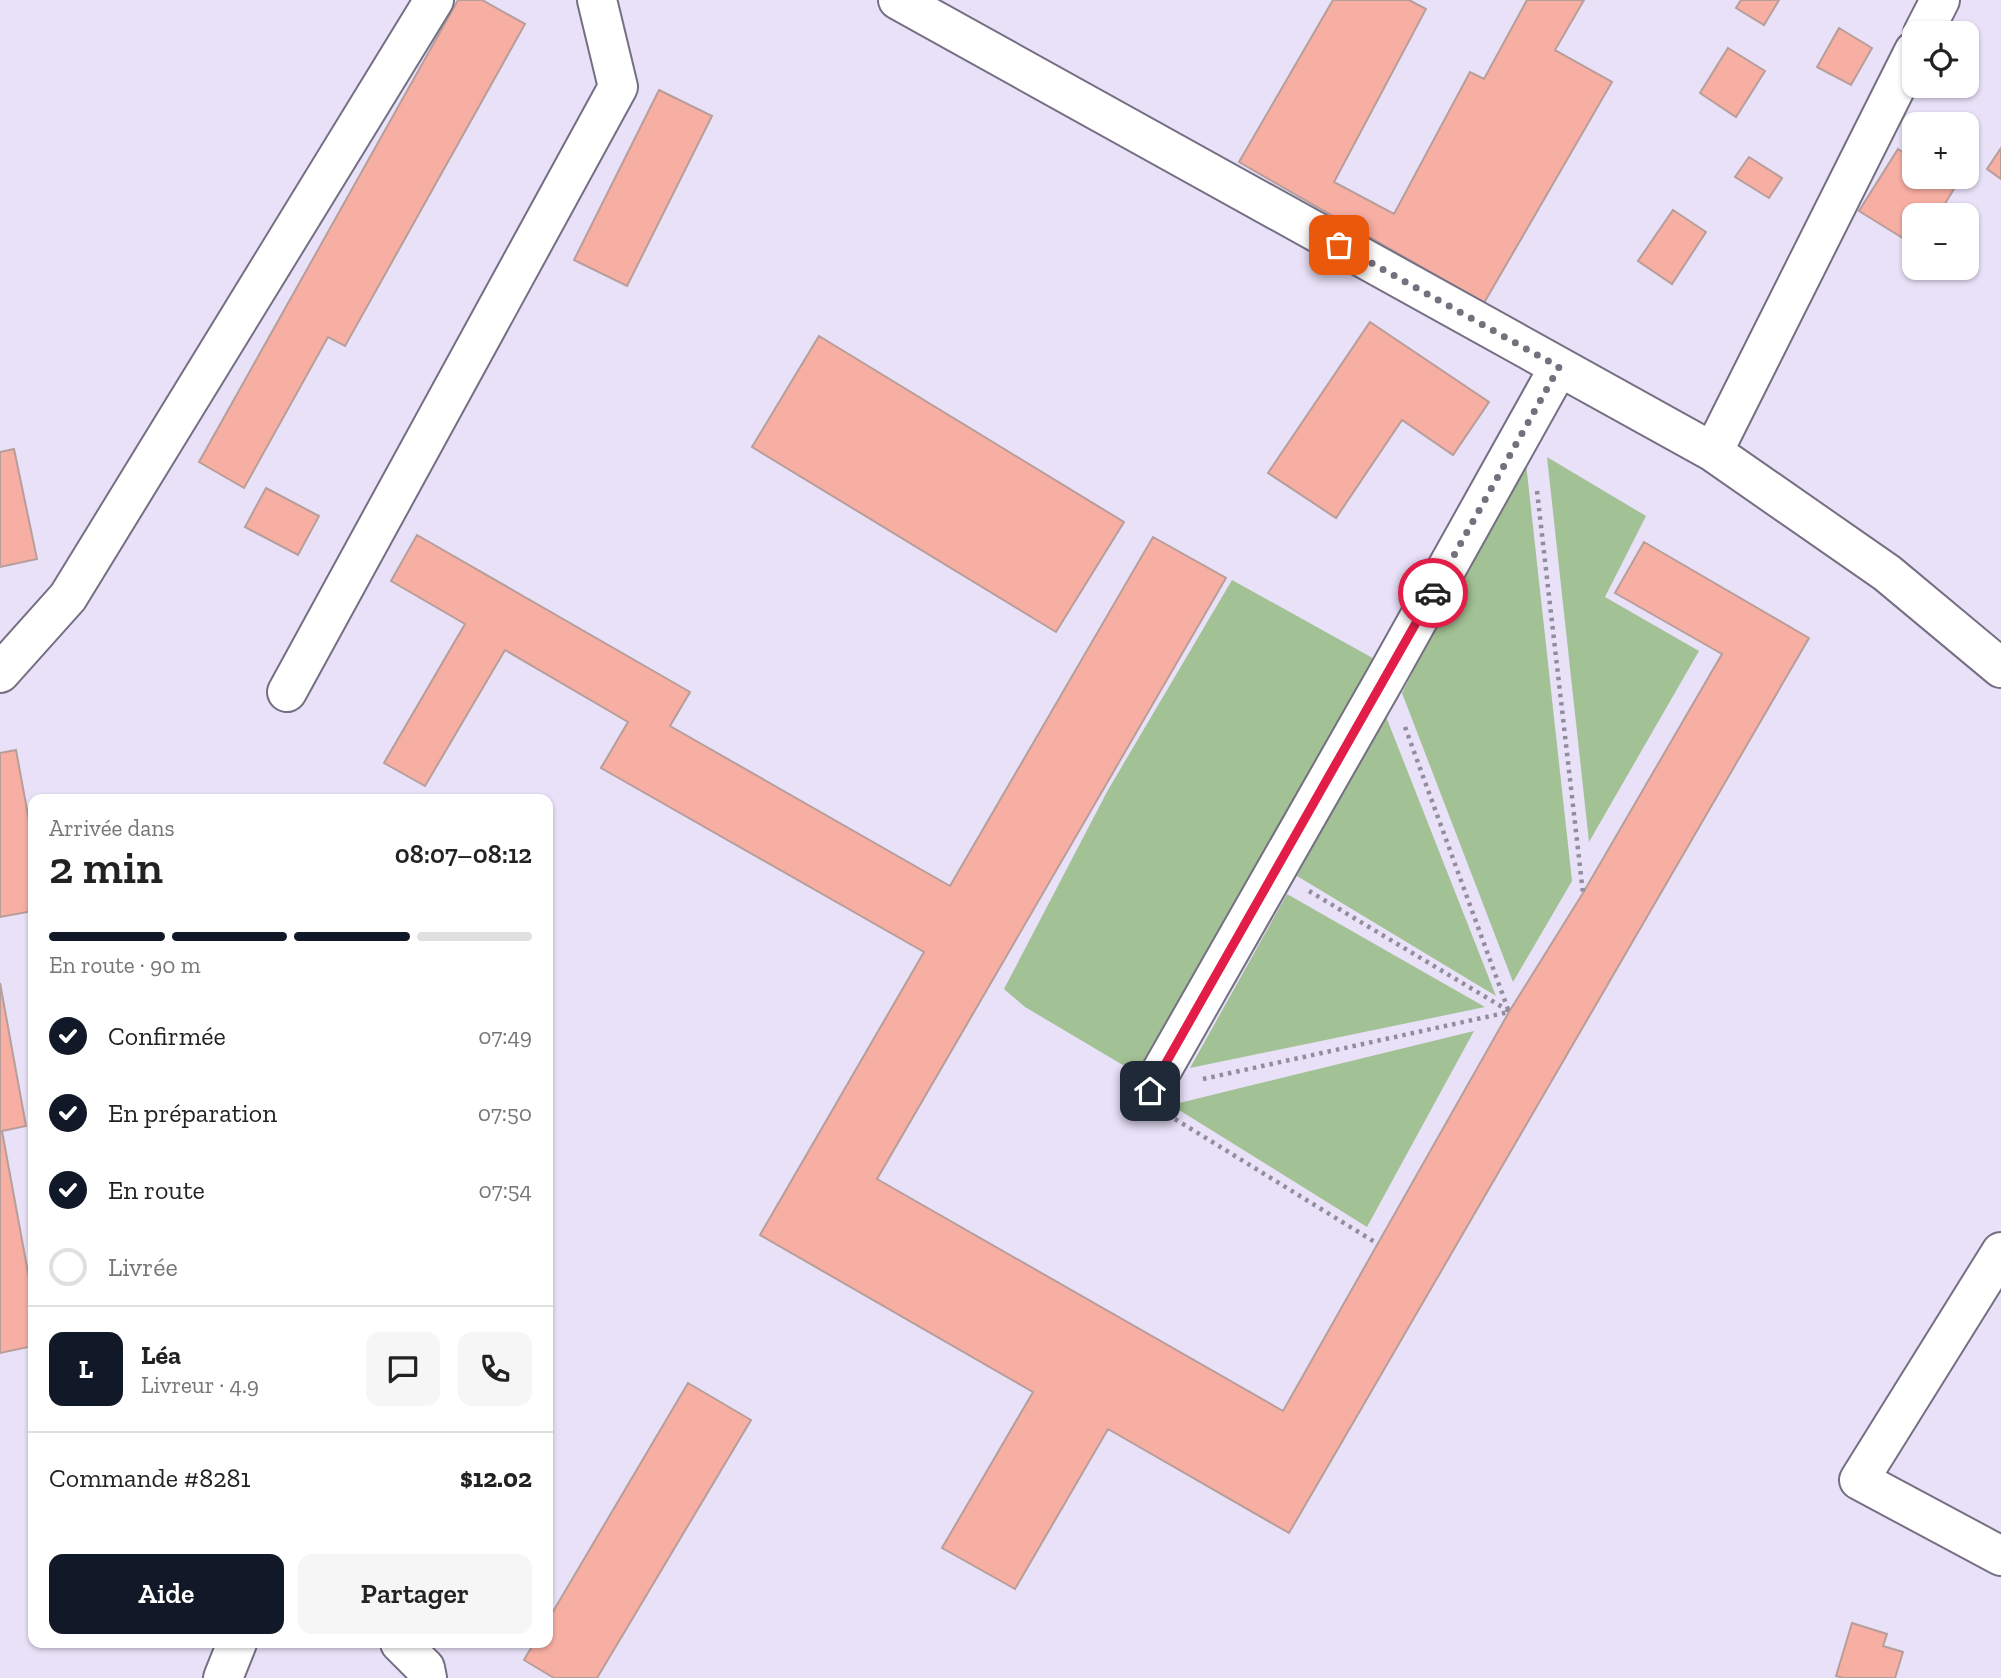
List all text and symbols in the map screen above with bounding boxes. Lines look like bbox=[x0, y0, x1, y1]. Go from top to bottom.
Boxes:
map controls bbox=[1902, 21, 1979, 280]
button: locate bbox=[1902, 21, 1979, 98]
button: + bbox=[1902, 112, 1979, 189]
button: − bbox=[1902, 203, 1979, 280]
pin bbox=[1309, 215, 1369, 275]
icon: bag bbox=[1320, 226, 1358, 264]
courier bbox=[1398, 558, 1468, 628]
icon: car bbox=[1414, 574, 1452, 612]
text: Arrivée dans bbox=[49, 814, 175, 842]
text: 08:07–08:12 bbox=[395, 838, 532, 870]
text: 2 min bbox=[49, 840, 163, 895]
text: En route · 90 m bbox=[49, 951, 201, 979]
icon: check bbox=[49, 1017, 87, 1055]
text: Confirmée bbox=[108, 1020, 226, 1052]
text: 07:49 bbox=[478, 1022, 532, 1050]
pin bbox=[1120, 1061, 1180, 1121]
icon: home bbox=[1131, 1072, 1169, 1110]
icon: check bbox=[49, 1094, 87, 1132]
text: En préparation bbox=[108, 1097, 277, 1129]
text: 07:50 bbox=[478, 1099, 532, 1127]
icon: check bbox=[49, 1171, 87, 1209]
text: En route bbox=[108, 1174, 205, 1206]
text: 07:54 bbox=[479, 1176, 532, 1204]
text: Livrée bbox=[108, 1251, 178, 1283]
button: chat bbox=[366, 1332, 440, 1406]
button: phone bbox=[458, 1332, 532, 1406]
text: Léa bbox=[141, 1339, 181, 1371]
text: L bbox=[79, 1353, 93, 1385]
text: Livreur · 4.9 bbox=[141, 1371, 259, 1399]
text: Commande #8281 bbox=[49, 1462, 251, 1494]
text: $12.02 bbox=[460, 1462, 532, 1494]
button: Aide bbox=[49, 1554, 284, 1634]
button: Partager bbox=[298, 1554, 532, 1634]

